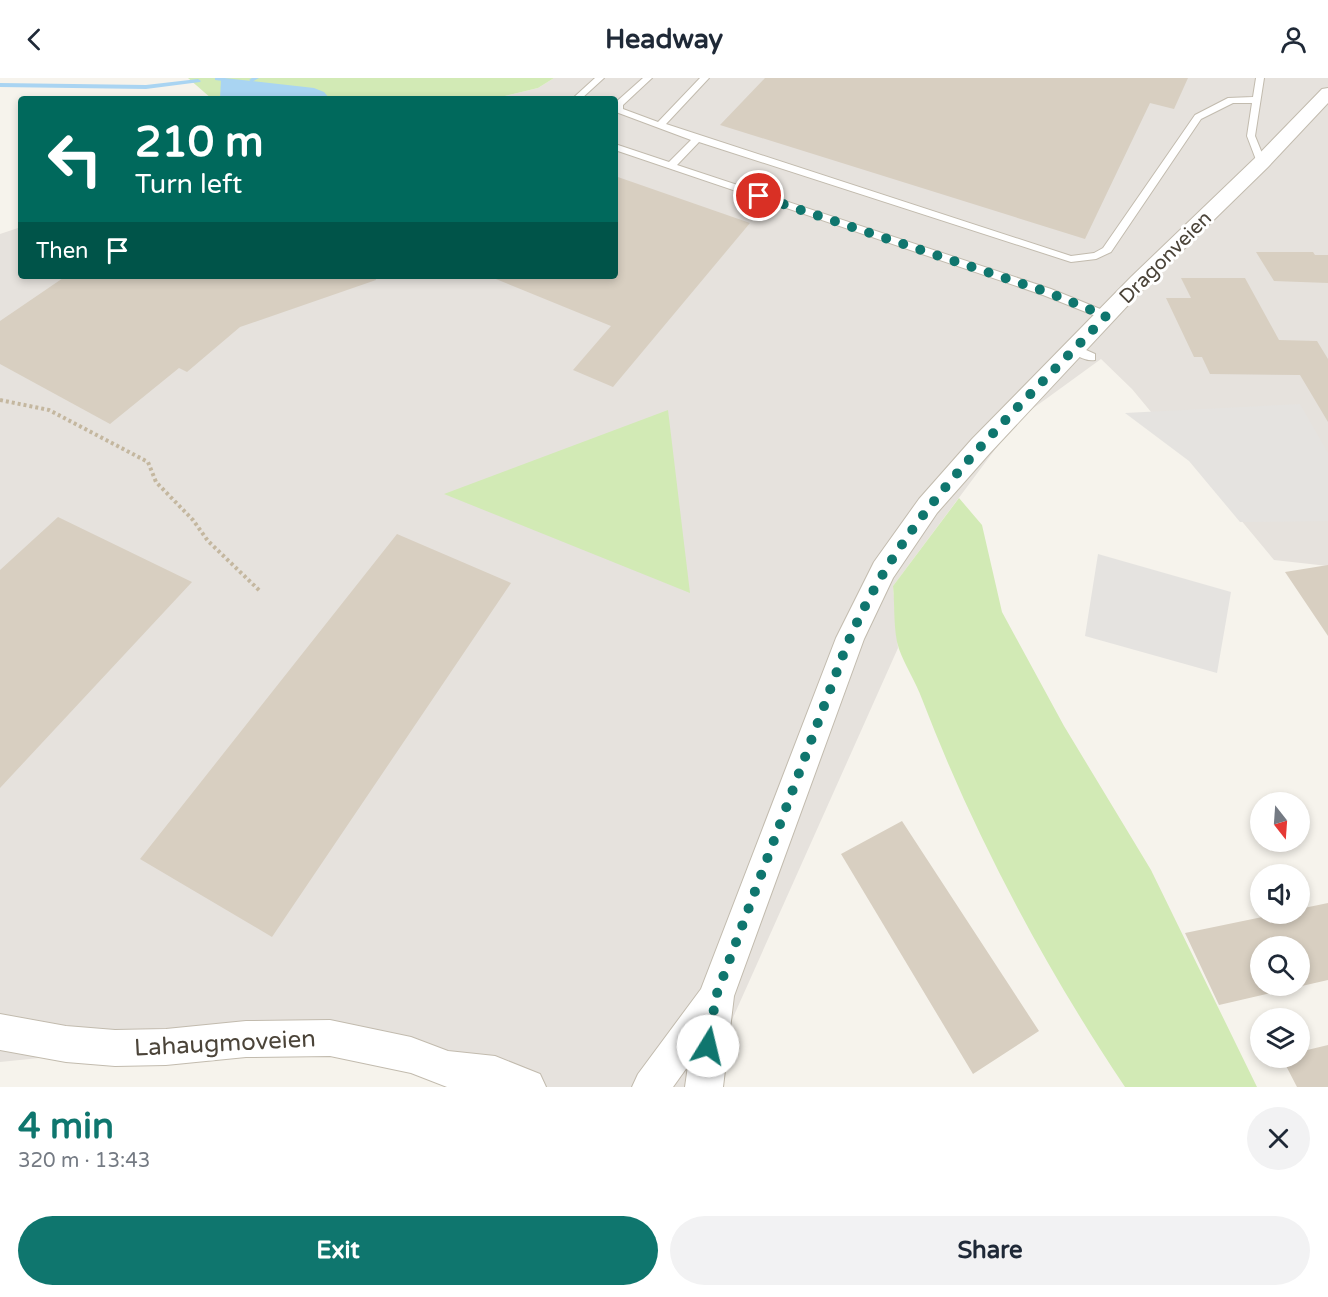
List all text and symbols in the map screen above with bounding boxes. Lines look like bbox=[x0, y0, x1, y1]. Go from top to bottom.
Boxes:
icon: back bbox=[18, 23, 51, 56]
text: Headway bbox=[605, 23, 723, 56]
icon: person bbox=[1277, 23, 1310, 56]
text: 210 m bbox=[135, 117, 264, 168]
icon: left bbox=[36, 120, 114, 198]
text: Turn left bbox=[135, 168, 242, 201]
pin bbox=[733, 170, 784, 221]
icon: arrive bbox=[742, 179, 775, 212]
street label: Dragonveien bbox=[1115, 207, 1217, 309]
icon: arrive bbox=[101, 234, 134, 267]
text: Then bbox=[36, 238, 89, 264]
north arrow bbox=[1250, 792, 1310, 852]
map controls bbox=[1250, 792, 1310, 1068]
button: sound bbox=[1250, 864, 1310, 924]
button: search bbox=[1250, 936, 1310, 996]
button: layers bbox=[1250, 1008, 1310, 1068]
position arrow bbox=[676, 1014, 740, 1078]
street label: Lahaugmoveien bbox=[133, 1024, 317, 1063]
text: 4 min bbox=[18, 1105, 114, 1148]
button: close bbox=[1247, 1107, 1310, 1170]
text: 320 m · 13:43 bbox=[18, 1149, 150, 1173]
button: Exit bbox=[18, 1216, 658, 1285]
button: Share bbox=[670, 1216, 1310, 1285]

